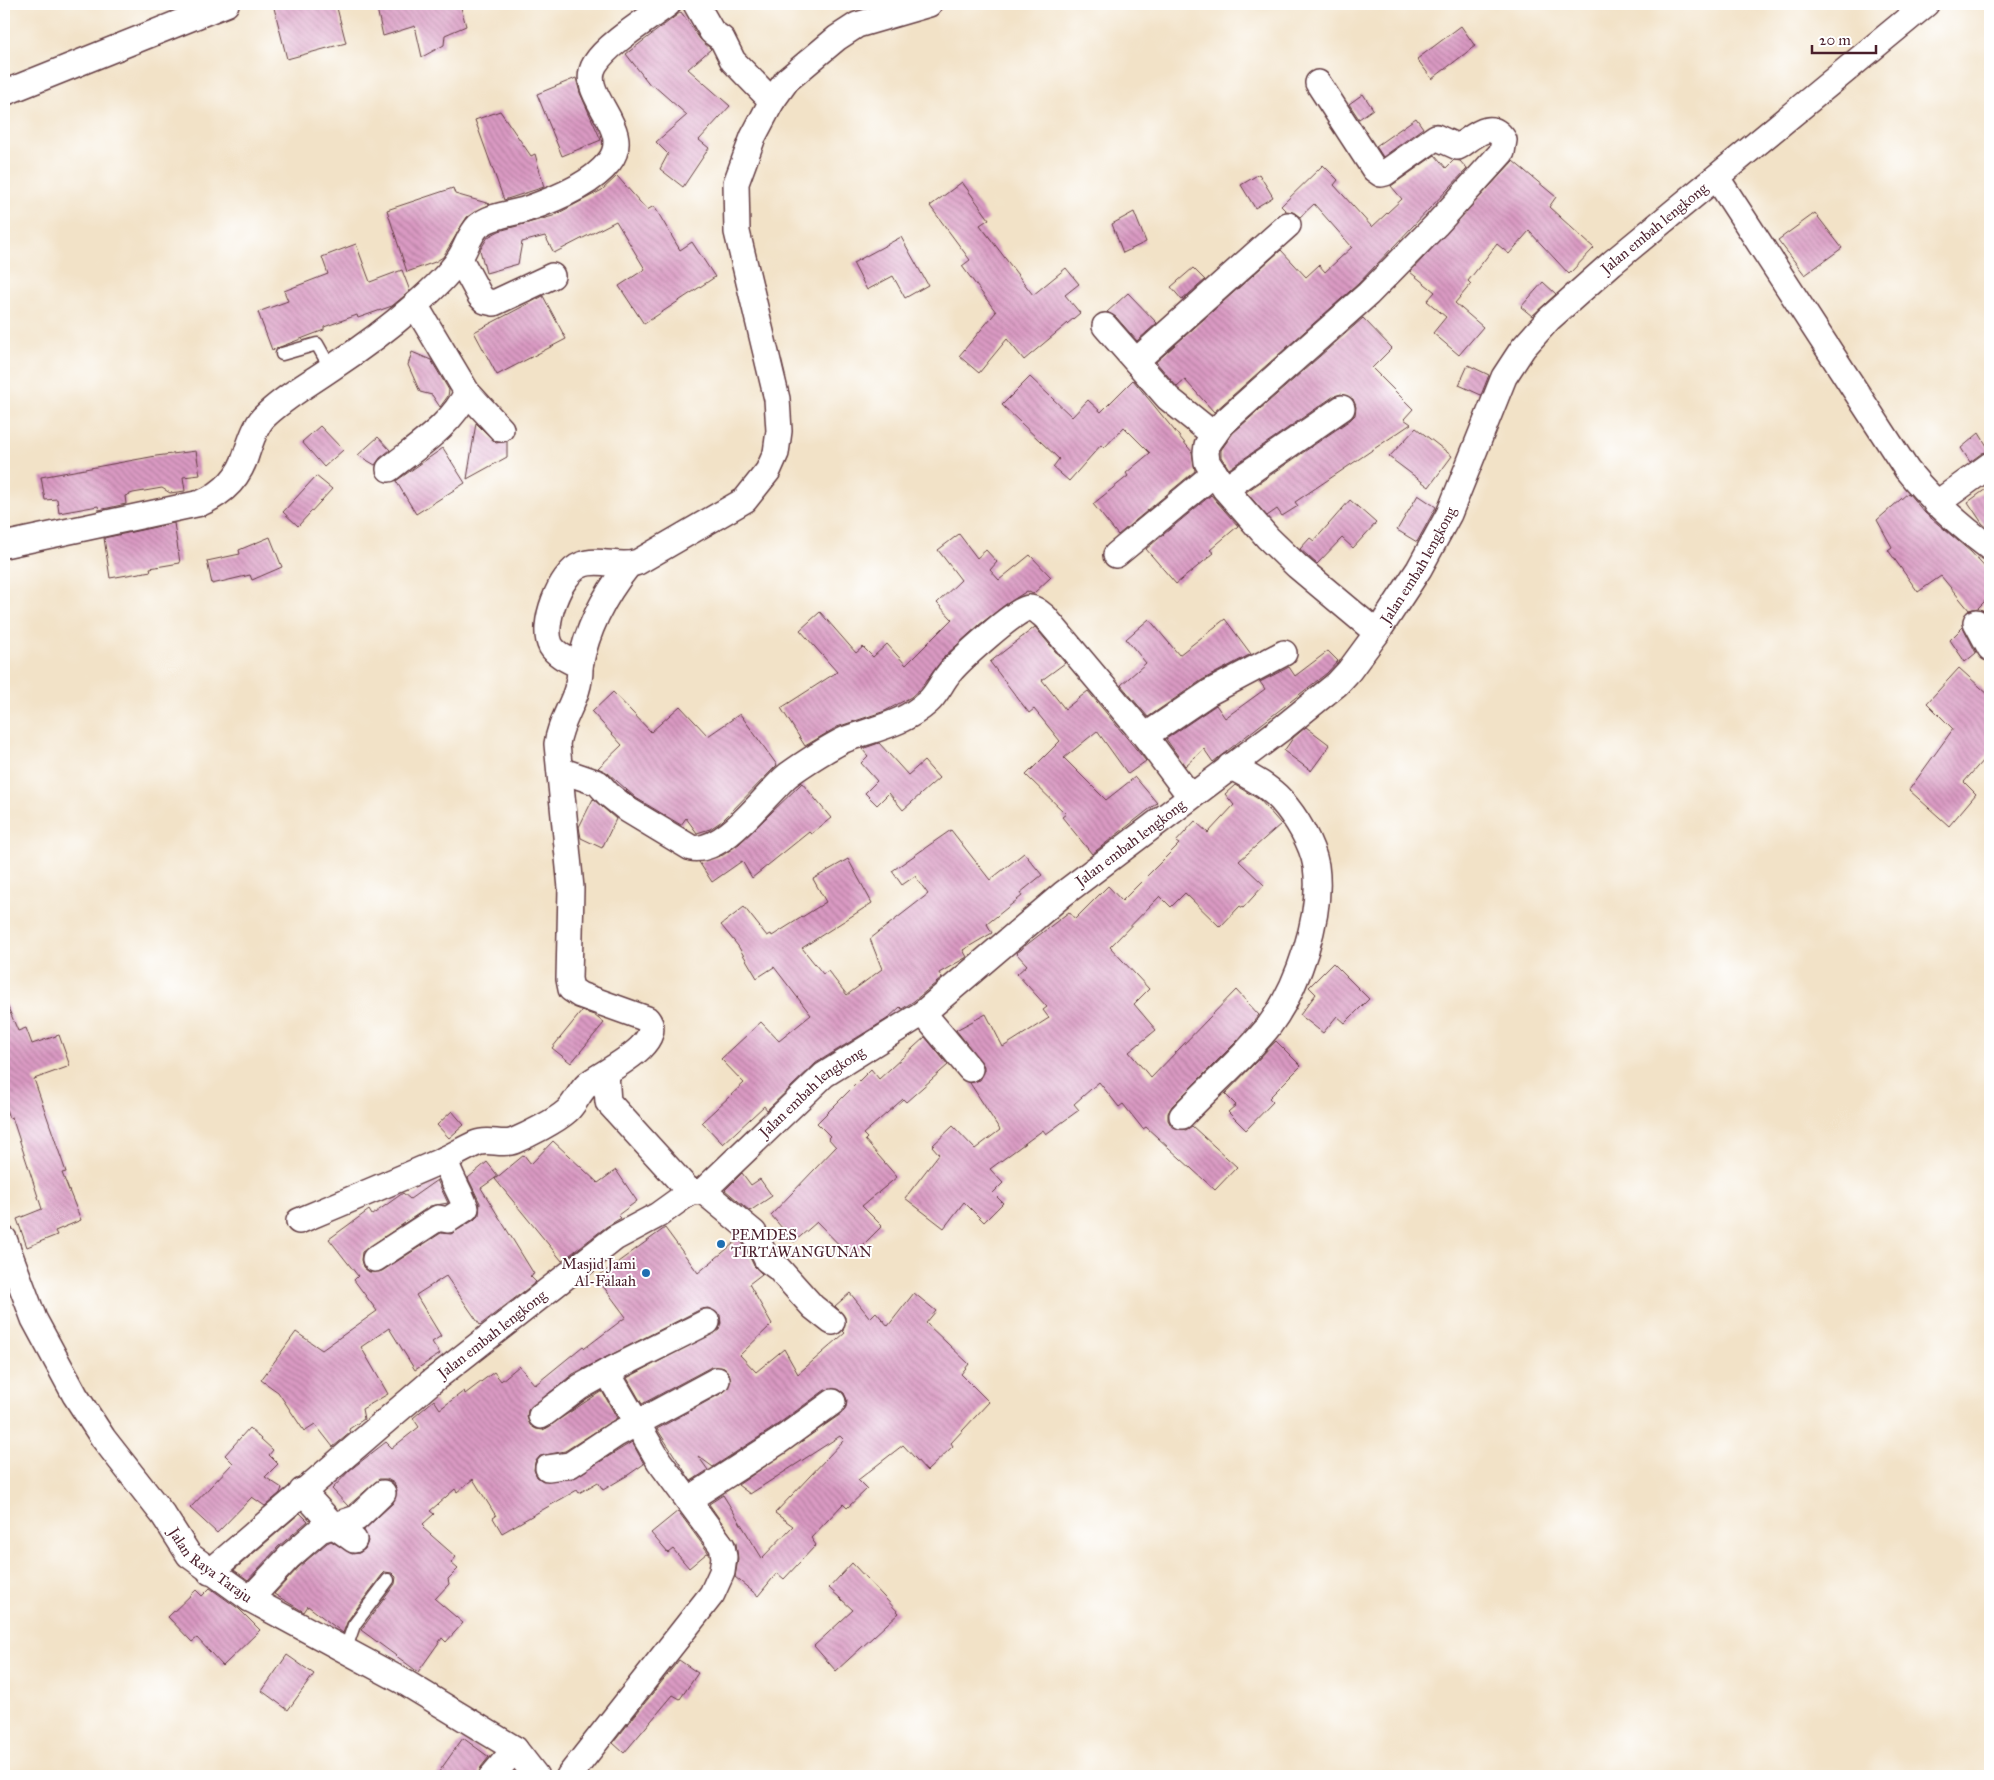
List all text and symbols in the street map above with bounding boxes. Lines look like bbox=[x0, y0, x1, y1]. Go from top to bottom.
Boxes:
scale bar bbox=[1812, 22, 1875, 54]
text: 20 m bbox=[1819, 31, 1851, 49]
street label: Jalan embah lengkong bbox=[1596, 178, 1712, 280]
street label: Jalan embah lengkong bbox=[1375, 504, 1460, 629]
street label: Jalan embah lengkong bbox=[1070, 795, 1190, 892]
street label: Jalan embah lengkong bbox=[754, 1042, 869, 1143]
place label: PEMDES TIRTAWANGUNAN bbox=[731, 1226, 872, 1261]
marker: PEMDES TIRTAWANGUNAN bbox=[715, 1238, 727, 1250]
place label: Masjid Jami Al-Falaah bbox=[561, 1255, 637, 1290]
marker: Masjid Jami Al-Falaah bbox=[640, 1267, 652, 1279]
street label: Jalan embah lengkong bbox=[433, 1286, 551, 1384]
street label: Jalan Raya Taraju bbox=[163, 1523, 256, 1607]

